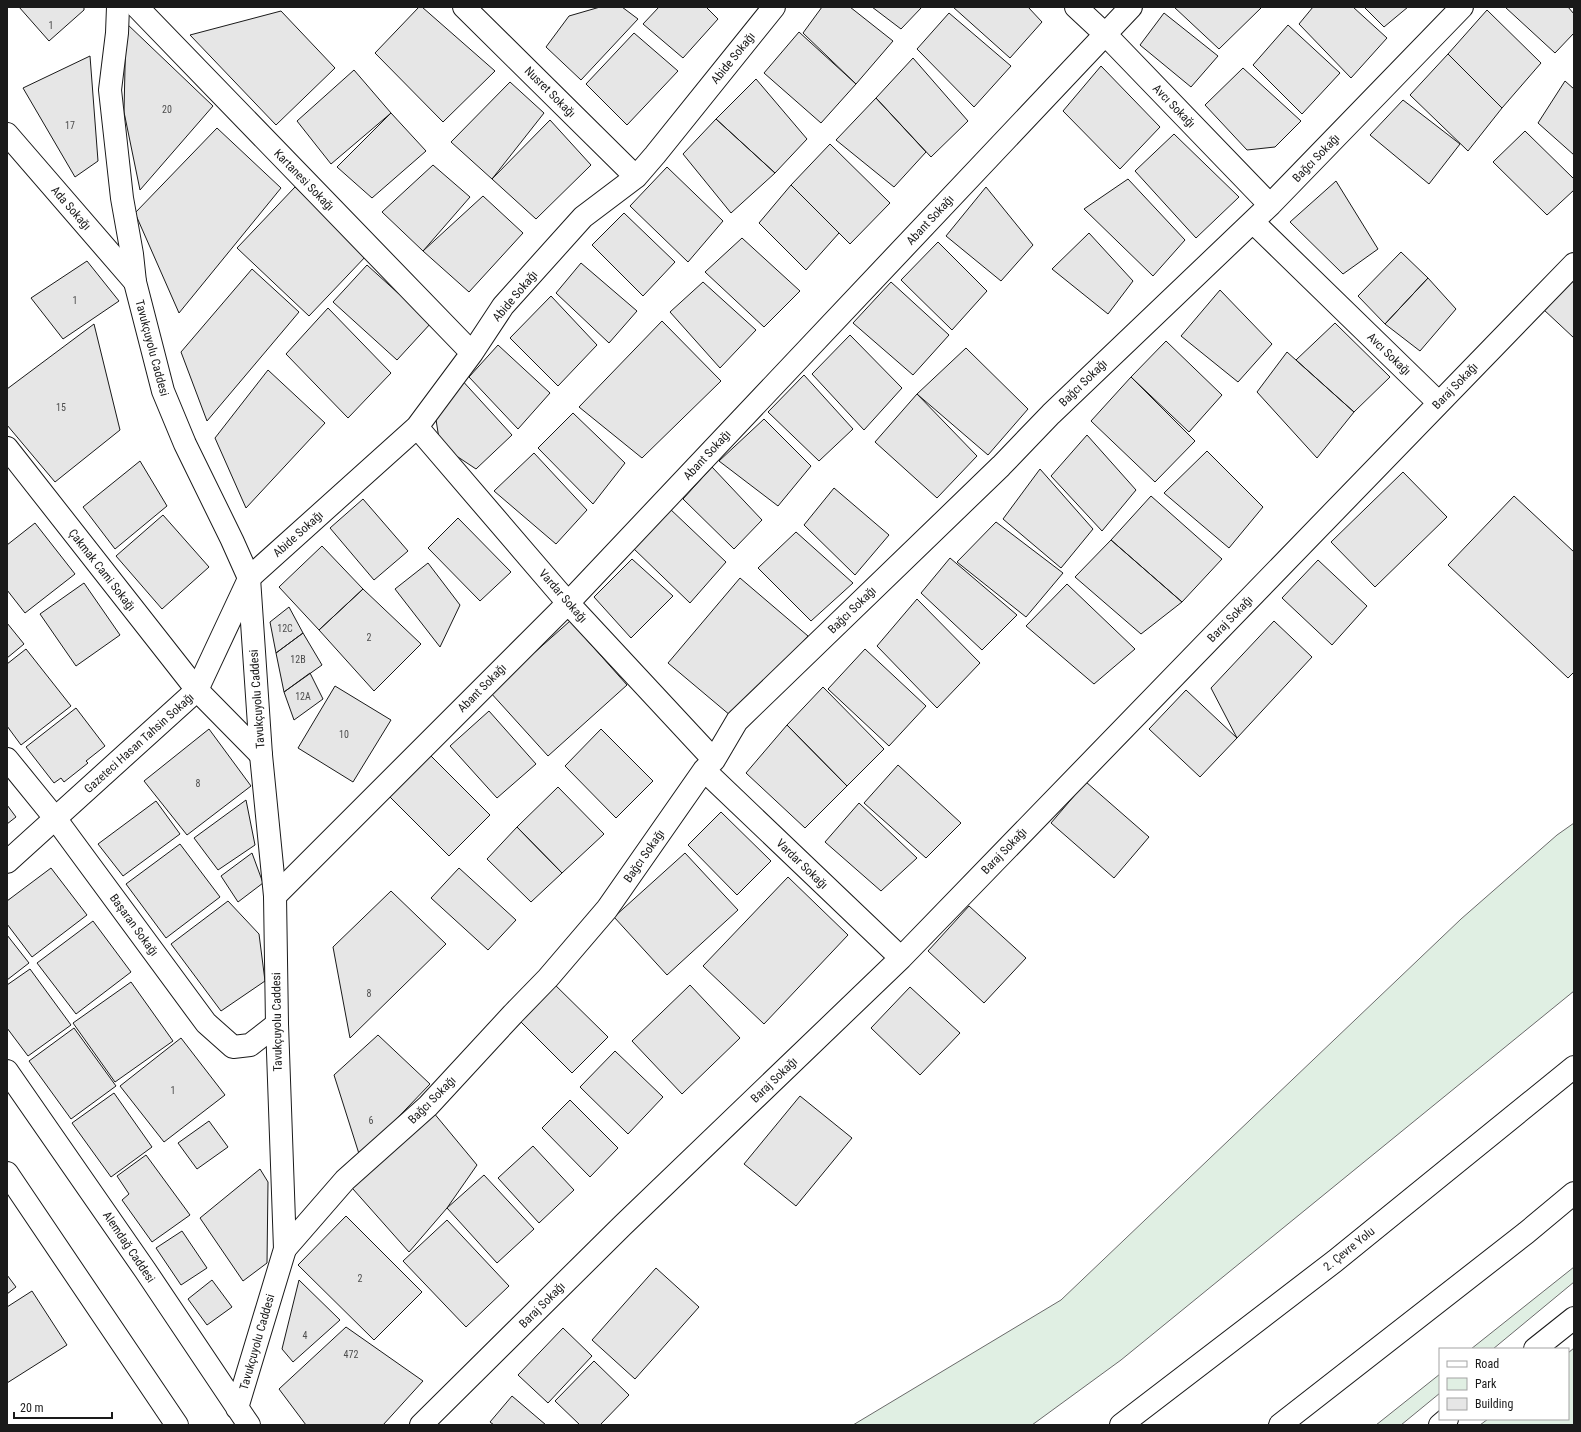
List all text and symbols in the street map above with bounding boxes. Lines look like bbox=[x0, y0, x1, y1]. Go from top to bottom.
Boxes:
house number: 1 bbox=[49, 20, 53, 31]
street label: Abide Sokağı bbox=[708, 29, 758, 87]
street label: Nusret Sokağı bbox=[522, 64, 578, 120]
street label: Avcı Sokağı bbox=[1150, 81, 1198, 131]
house number: 20 bbox=[162, 104, 172, 115]
house number: 17 bbox=[65, 120, 75, 131]
street label: Bağcı Sokağı bbox=[1290, 131, 1342, 185]
street label: Kartanesi Sokağı bbox=[271, 146, 337, 214]
street label: Ada Sokağı bbox=[48, 183, 94, 233]
street label: Abant Sokağı bbox=[903, 192, 957, 248]
street label: Abide Sokağı bbox=[490, 268, 540, 324]
house number: 1 bbox=[73, 295, 77, 306]
street label: Tavukçuyolu Caddesi bbox=[132, 298, 172, 398]
street label: Avcı Sokağı bbox=[1364, 330, 1414, 378]
street label: Bağcı Sokağı bbox=[1056, 357, 1110, 409]
street label: Baraj Sokağı bbox=[1429, 360, 1481, 412]
house number: 15 bbox=[56, 402, 66, 413]
street label: Abant Sokağı bbox=[680, 427, 734, 483]
street label: Abide Sokağı bbox=[270, 508, 326, 560]
street label: Çakmak Cami Sokağı bbox=[66, 526, 138, 614]
street label: Vardar Sokağı bbox=[536, 566, 590, 626]
street label: Bağcı Sokağı bbox=[825, 584, 879, 636]
street label: Baraj Sokağı bbox=[1204, 593, 1256, 645]
house number: 12C bbox=[277, 623, 293, 634]
house number: 2 bbox=[367, 632, 372, 643]
street label: Tavukçuyolu Caddesi bbox=[247, 649, 267, 749]
house number: 12B bbox=[290, 654, 306, 665]
street label: Abant Sokağı bbox=[455, 661, 509, 715]
street label: Gazeteci Hasan Tahsin Sokağı bbox=[81, 690, 197, 796]
house number: 12A bbox=[295, 691, 311, 702]
house number: 10 bbox=[339, 729, 349, 740]
house number: 8 bbox=[196, 778, 201, 789]
street label: Baraj Sokağı bbox=[978, 825, 1030, 877]
street label: Bağcı Sokağı bbox=[621, 827, 667, 885]
street label: Vardar Sokağı bbox=[773, 836, 831, 892]
street label: Başaran Sokağı bbox=[107, 891, 161, 959]
street label: Tavukçuyolu Caddesi bbox=[269, 972, 285, 1072]
house number: 8 bbox=[367, 988, 372, 999]
street label: Baraj Sokağı bbox=[748, 1054, 800, 1106]
street label: Bağcı Sokağı bbox=[405, 1073, 459, 1127]
house number: 1 bbox=[171, 1085, 175, 1096]
house number: 6 bbox=[369, 1115, 374, 1126]
street label: Alemdağ Caddesi bbox=[100, 1209, 158, 1285]
street label: 2. Çevre Yolu bbox=[1321, 1224, 1378, 1274]
house number: 2 bbox=[358, 1273, 363, 1284]
street label: Baraj Sokağı bbox=[516, 1279, 568, 1331]
street label: Tavukçuyolu Caddesi bbox=[237, 1292, 277, 1392]
house number: 4 bbox=[303, 1330, 308, 1341]
legend bbox=[1439, 1348, 1569, 1420]
house number: 472 bbox=[344, 1349, 358, 1360]
text: Road bbox=[1475, 1357, 1499, 1371]
text: Park bbox=[1475, 1377, 1497, 1391]
scale bar bbox=[14, 1394, 112, 1420]
text: Building bbox=[1475, 1397, 1513, 1411]
text: 20 m bbox=[20, 1401, 44, 1415]

